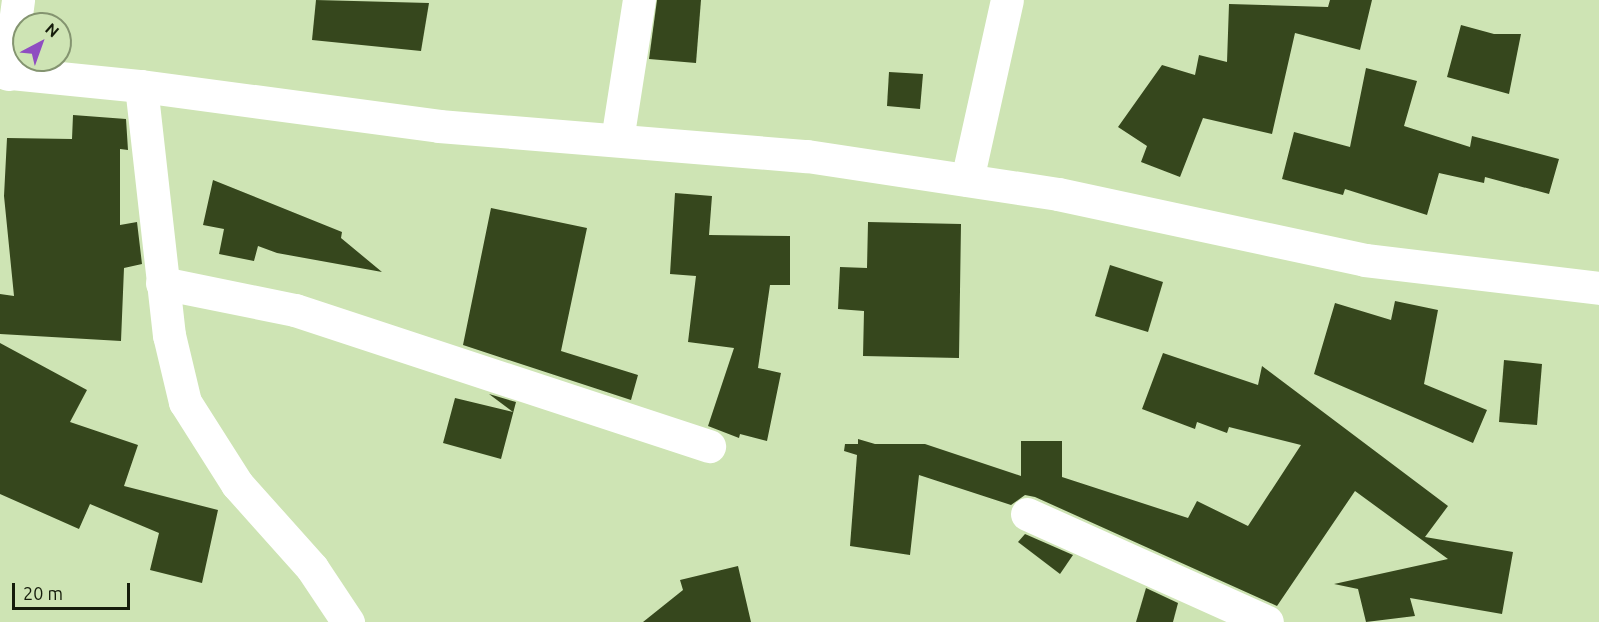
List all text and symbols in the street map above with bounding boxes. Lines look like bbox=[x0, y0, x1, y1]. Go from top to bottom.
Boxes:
north arrow bbox=[12, 12, 72, 72]
text: N bbox=[42, 19, 63, 41]
scale bar bbox=[15, 571, 134, 609]
text: 20 m bbox=[23, 583, 63, 603]

